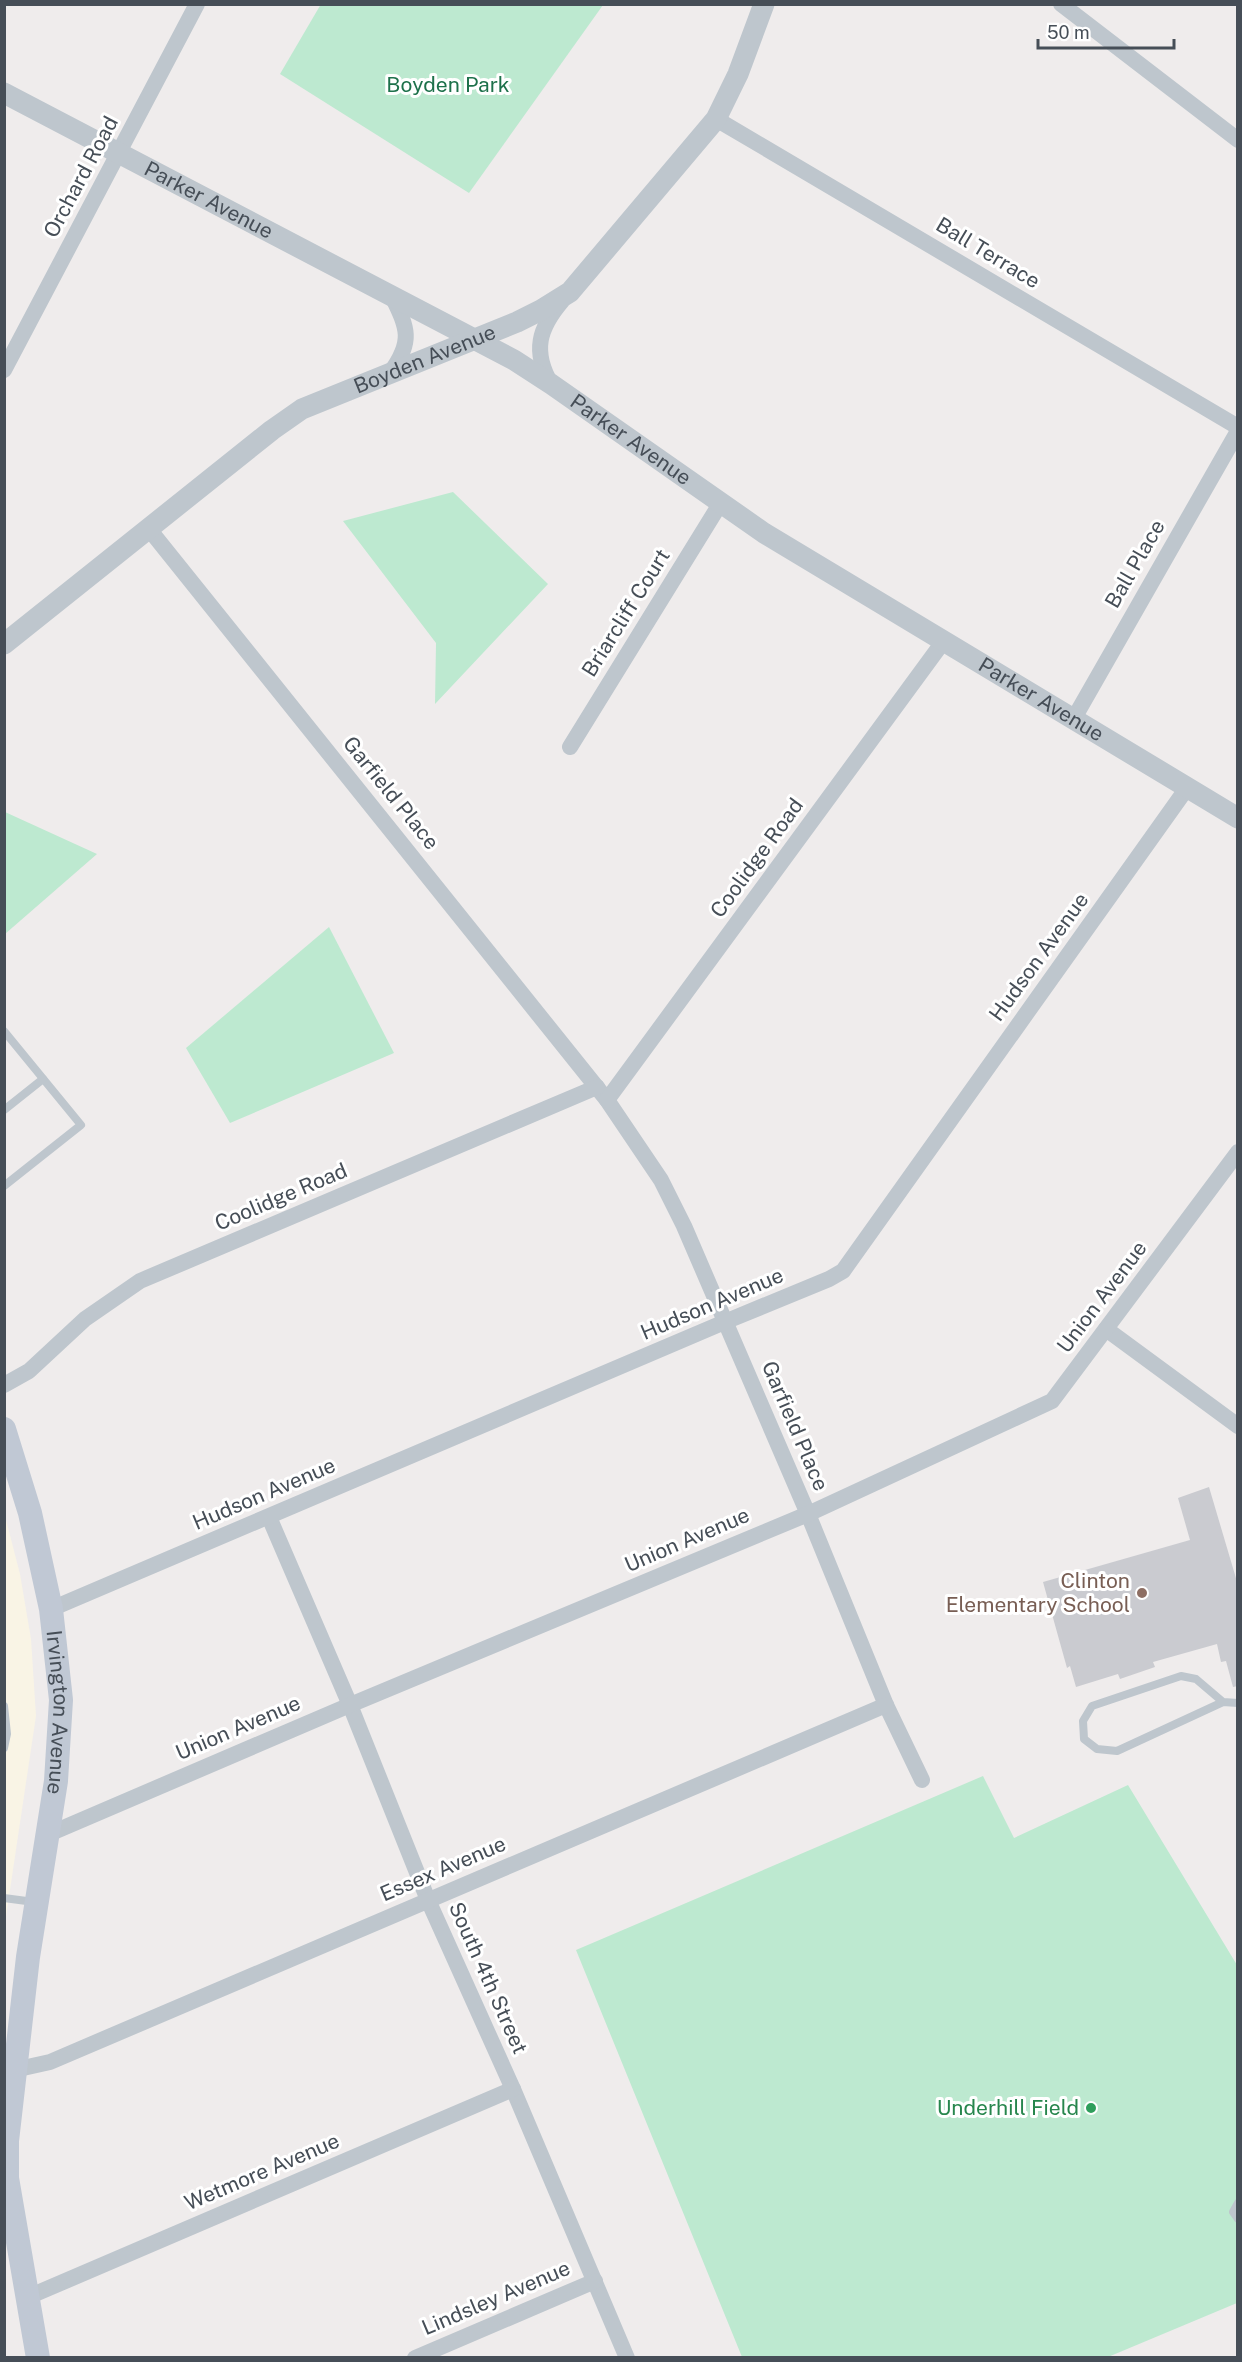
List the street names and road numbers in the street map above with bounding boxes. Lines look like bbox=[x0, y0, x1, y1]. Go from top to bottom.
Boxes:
street label: Orchard Road bbox=[38, 112, 123, 242]
street label: Parker Avenue bbox=[140, 156, 277, 244]
street label: Ball Terrace bbox=[932, 212, 1045, 293]
street label: Boyden Avenue bbox=[350, 319, 499, 399]
street label: Parker Avenue bbox=[566, 388, 696, 490]
street label: Ball Place bbox=[1099, 515, 1170, 612]
street label: Briarcliff Court bbox=[576, 544, 675, 681]
street label: Parker Avenue bbox=[974, 652, 1109, 746]
street label: Garfield Place bbox=[338, 731, 445, 854]
street label: Coolidge Road bbox=[705, 793, 808, 922]
street label: Hudson Avenue bbox=[984, 888, 1094, 1026]
street label: Coolidge Road bbox=[211, 1157, 351, 1236]
street label: Union Avenue bbox=[1052, 1236, 1152, 1357]
street label: Hudson Avenue bbox=[637, 1262, 787, 1345]
street label: Garfield Place bbox=[757, 1357, 834, 1494]
street label: Hudson Avenue bbox=[189, 1452, 339, 1535]
street label: Union Avenue bbox=[621, 1502, 753, 1577]
street label: Irvington Avenue bbox=[41, 1629, 74, 1796]
street label: Union Avenue bbox=[172, 1690, 304, 1765]
street label: Essex Avenue bbox=[376, 1831, 509, 1906]
street label: South 4th Street bbox=[444, 1898, 533, 2058]
street label: Wetmore Avenue bbox=[181, 2128, 343, 2215]
street label: Lindsley Avenue bbox=[418, 2255, 574, 2340]

